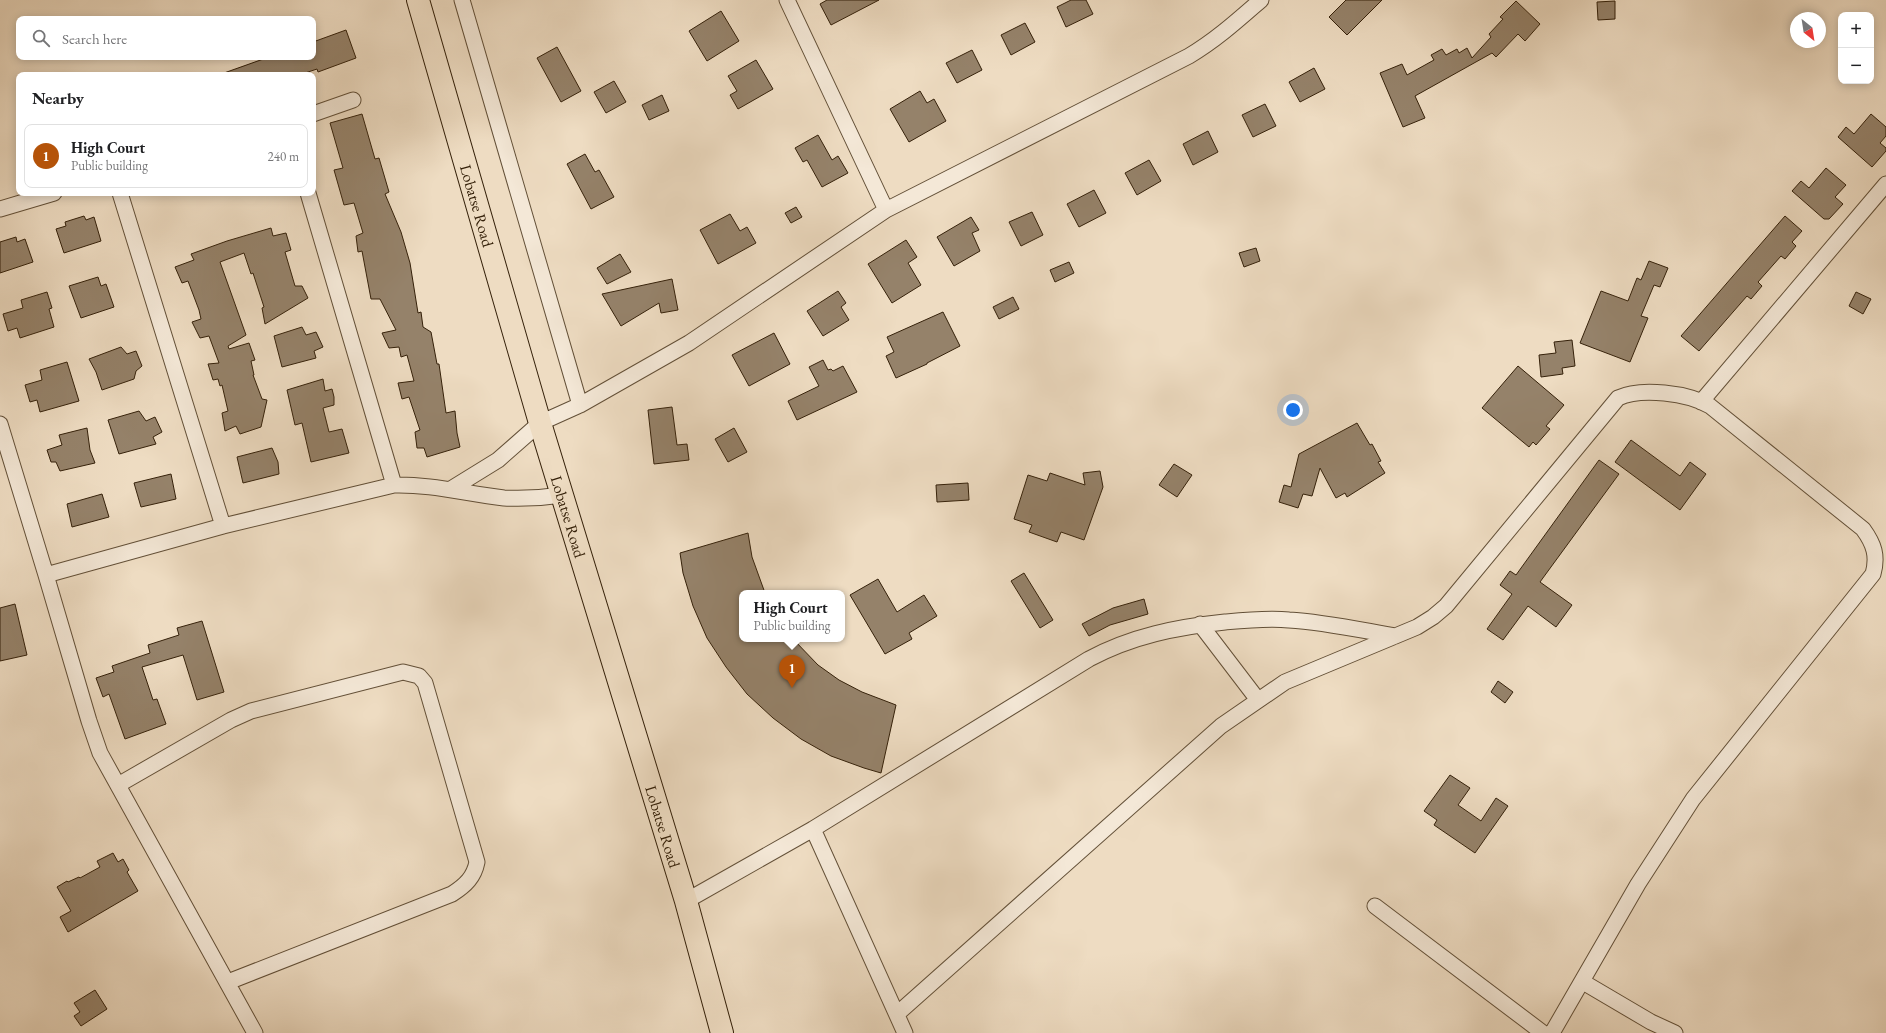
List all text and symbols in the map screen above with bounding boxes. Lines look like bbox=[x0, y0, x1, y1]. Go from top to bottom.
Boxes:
north arrow bbox=[1790, 12, 1826, 48]
map controls bbox=[1838, 12, 1874, 84]
button: + bbox=[1838, 12, 1874, 48]
search box bbox=[16, 16, 316, 60]
icon: search bbox=[30, 27, 52, 49]
text: Search here bbox=[62, 29, 127, 48]
button: − bbox=[1838, 48, 1874, 84]
text: Nearby bbox=[32, 87, 84, 109]
text: High Court bbox=[71, 138, 145, 157]
text: 1 bbox=[43, 148, 49, 165]
text: 240 m bbox=[268, 148, 299, 165]
text: Public building bbox=[71, 157, 148, 174]
street label: Lobatse Road bbox=[455, 162, 499, 250]
your location bbox=[1283, 400, 1303, 420]
street label: Lobatse Road bbox=[546, 473, 591, 561]
popup bbox=[739, 590, 845, 642]
text: High Court bbox=[754, 598, 828, 617]
text: Public building bbox=[754, 617, 830, 634]
pin: 1 bbox=[779, 655, 805, 688]
street label: Lobatse Road bbox=[641, 783, 686, 871]

